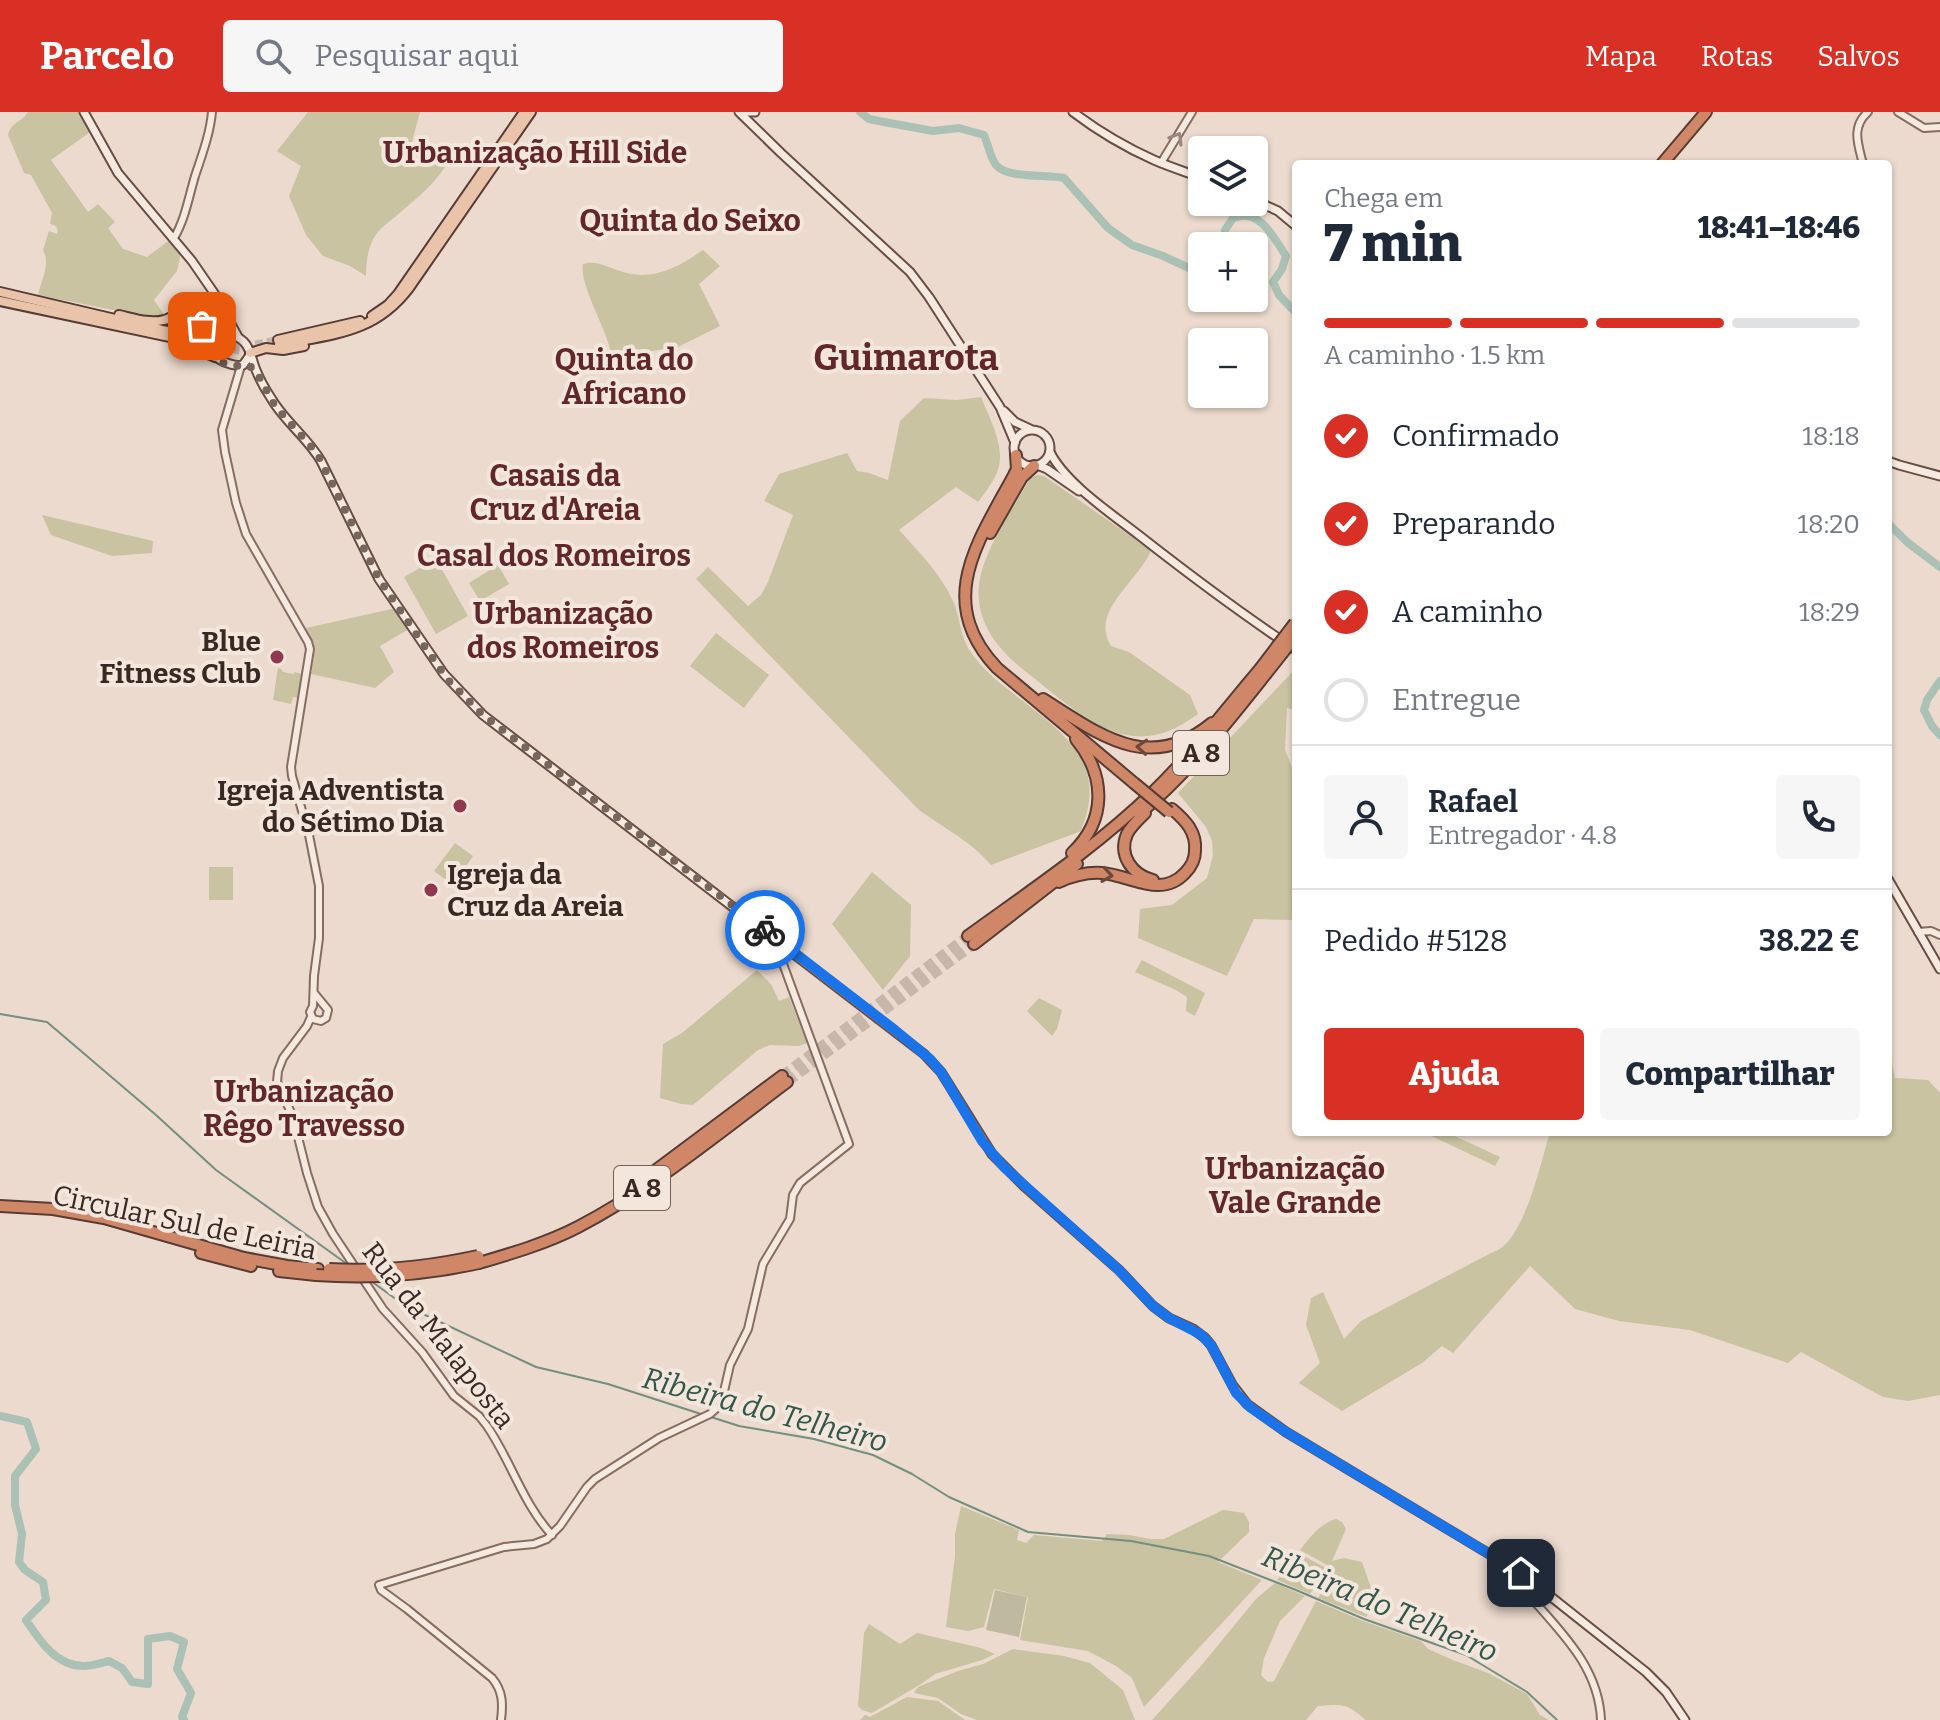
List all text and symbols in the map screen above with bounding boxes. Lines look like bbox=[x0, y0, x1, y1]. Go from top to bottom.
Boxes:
search box bbox=[223, 20, 783, 92]
text: Parcelo bbox=[40, 33, 175, 79]
icon: search bbox=[251, 34, 295, 78]
text: Pesquisar aqui bbox=[315, 38, 519, 74]
text: Mapa bbox=[1585, 40, 1657, 73]
text: Rotas bbox=[1701, 40, 1773, 73]
text: Salvos bbox=[1817, 40, 1900, 73]
one-way arrow bbox=[1167, 132, 1182, 147]
district label: Urbanização Hill Side bbox=[383, 135, 687, 171]
map controls bbox=[1188, 136, 1268, 408]
button: layers bbox=[1188, 136, 1268, 216]
text: Chega em bbox=[1324, 183, 1443, 214]
district label: Quinta do Seixo bbox=[579, 203, 801, 239]
text: 18:41–18:46 bbox=[1698, 210, 1860, 246]
text: 7 min bbox=[1324, 212, 1462, 275]
button: + bbox=[1188, 232, 1268, 312]
pin bbox=[168, 292, 236, 360]
icon: bag bbox=[180, 304, 224, 348]
button: − bbox=[1188, 328, 1268, 408]
district label: Guimarota bbox=[813, 336, 999, 380]
text: A caminho · 1.5 km bbox=[1324, 340, 1545, 371]
district label: Quinta do Africano bbox=[554, 342, 694, 412]
icon: check bbox=[1324, 414, 1368, 458]
text: Confirmado bbox=[1392, 418, 1559, 454]
text: 18:18 bbox=[1802, 421, 1860, 452]
district label: Casais da Cruz d'Areia bbox=[469, 458, 641, 528]
icon: check bbox=[1324, 502, 1368, 546]
text: Preparando bbox=[1392, 506, 1556, 542]
text: 18:20 bbox=[1798, 509, 1860, 540]
district label: Casal dos Romeiros bbox=[417, 538, 691, 574]
icon: check bbox=[1324, 590, 1368, 634]
text: A caminho bbox=[1392, 594, 1543, 630]
district label: Urbanização dos Romeiros bbox=[467, 596, 659, 666]
text: 18:29 bbox=[1799, 597, 1860, 628]
place label: Blue Fitness Club bbox=[100, 625, 261, 690]
marker: Blue Fitness Club bbox=[268, 648, 286, 666]
text: Entregue bbox=[1392, 682, 1521, 718]
road number: A 8 bbox=[1173, 731, 1229, 775]
one-way arrow bbox=[1135, 738, 1148, 755]
place label: Igreja Adventista do Sétimo Dia bbox=[217, 774, 444, 839]
button: person bbox=[1324, 775, 1408, 859]
button: phone bbox=[1776, 775, 1860, 859]
text: Rafael bbox=[1428, 784, 1518, 820]
marker: Igreja Adventista do Sétimo Dia bbox=[451, 797, 469, 815]
text: Entregador · 4.8 bbox=[1428, 820, 1617, 851]
place label: Igreja da Cruz da Areia bbox=[447, 858, 624, 923]
one-way arrow bbox=[1100, 866, 1113, 883]
marker: Igreja da Cruz da Areia bbox=[422, 881, 440, 899]
courier bbox=[725, 890, 805, 970]
icon: bike bbox=[743, 908, 787, 952]
text: Pedido #5128 bbox=[1324, 923, 1508, 959]
text: 38.22 € bbox=[1759, 923, 1860, 959]
button: Ajuda bbox=[1324, 1028, 1584, 1120]
button: Compartilhar bbox=[1600, 1028, 1860, 1120]
district label: Urbanização Rêgo Travesso bbox=[203, 1074, 405, 1144]
district label: Urbanização Vale Grande bbox=[1205, 1151, 1385, 1221]
road number: A 8 bbox=[614, 1166, 670, 1210]
street label: Circular Sul de Leiria bbox=[50, 1178, 320, 1267]
street label: Rua da Malaposta bbox=[356, 1236, 522, 1435]
water label: Ribeira do Telheiro bbox=[639, 1360, 891, 1460]
water label: Ribeira do Telheiro bbox=[1257, 1538, 1503, 1670]
pin bbox=[1487, 1539, 1555, 1607]
icon: home bbox=[1499, 1551, 1543, 1595]

